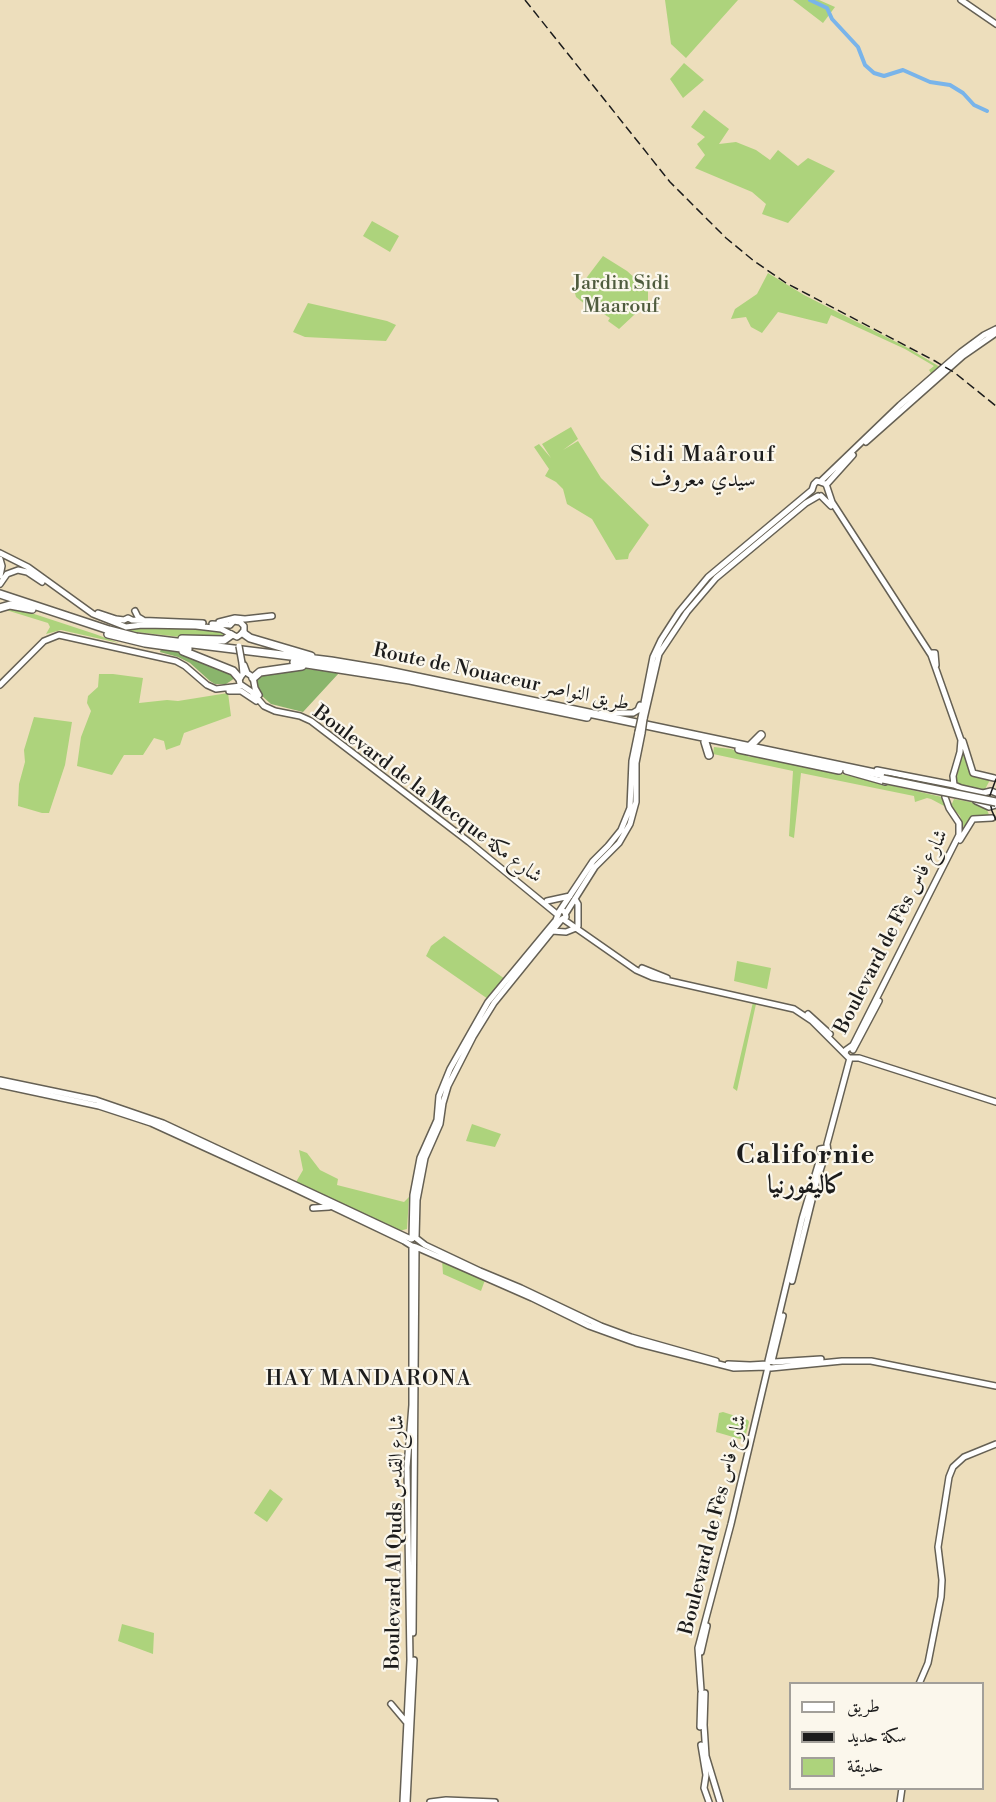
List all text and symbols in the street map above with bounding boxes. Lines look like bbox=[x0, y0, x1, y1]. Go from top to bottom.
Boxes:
park label: Jardin Sidi Maarouf bbox=[572, 272, 670, 319]
district label: Sidi Maârouf سيدي معروف bbox=[630, 443, 776, 494]
street label: Route de Nouaceur طريق النواصر bbox=[371, 639, 631, 717]
street label: Boulevard de la Mecque شارع مكة bbox=[308, 701, 546, 889]
street label: Boulevard de Fès شارع فاس bbox=[830, 826, 954, 1038]
district label: Californie كاليفورنيا bbox=[736, 1141, 876, 1202]
district label: HAY MANDARONA bbox=[266, 1367, 472, 1393]
street label: Boulevard de Fès شارع فاس bbox=[675, 1412, 753, 1638]
street label: Boulevard Al Quds شارع القدس bbox=[382, 1414, 410, 1670]
legend bbox=[789, 1682, 984, 1790]
text: طريق bbox=[847, 1695, 880, 1718]
text: سكة حديد bbox=[847, 1725, 906, 1748]
text: حديقة bbox=[847, 1755, 883, 1778]

